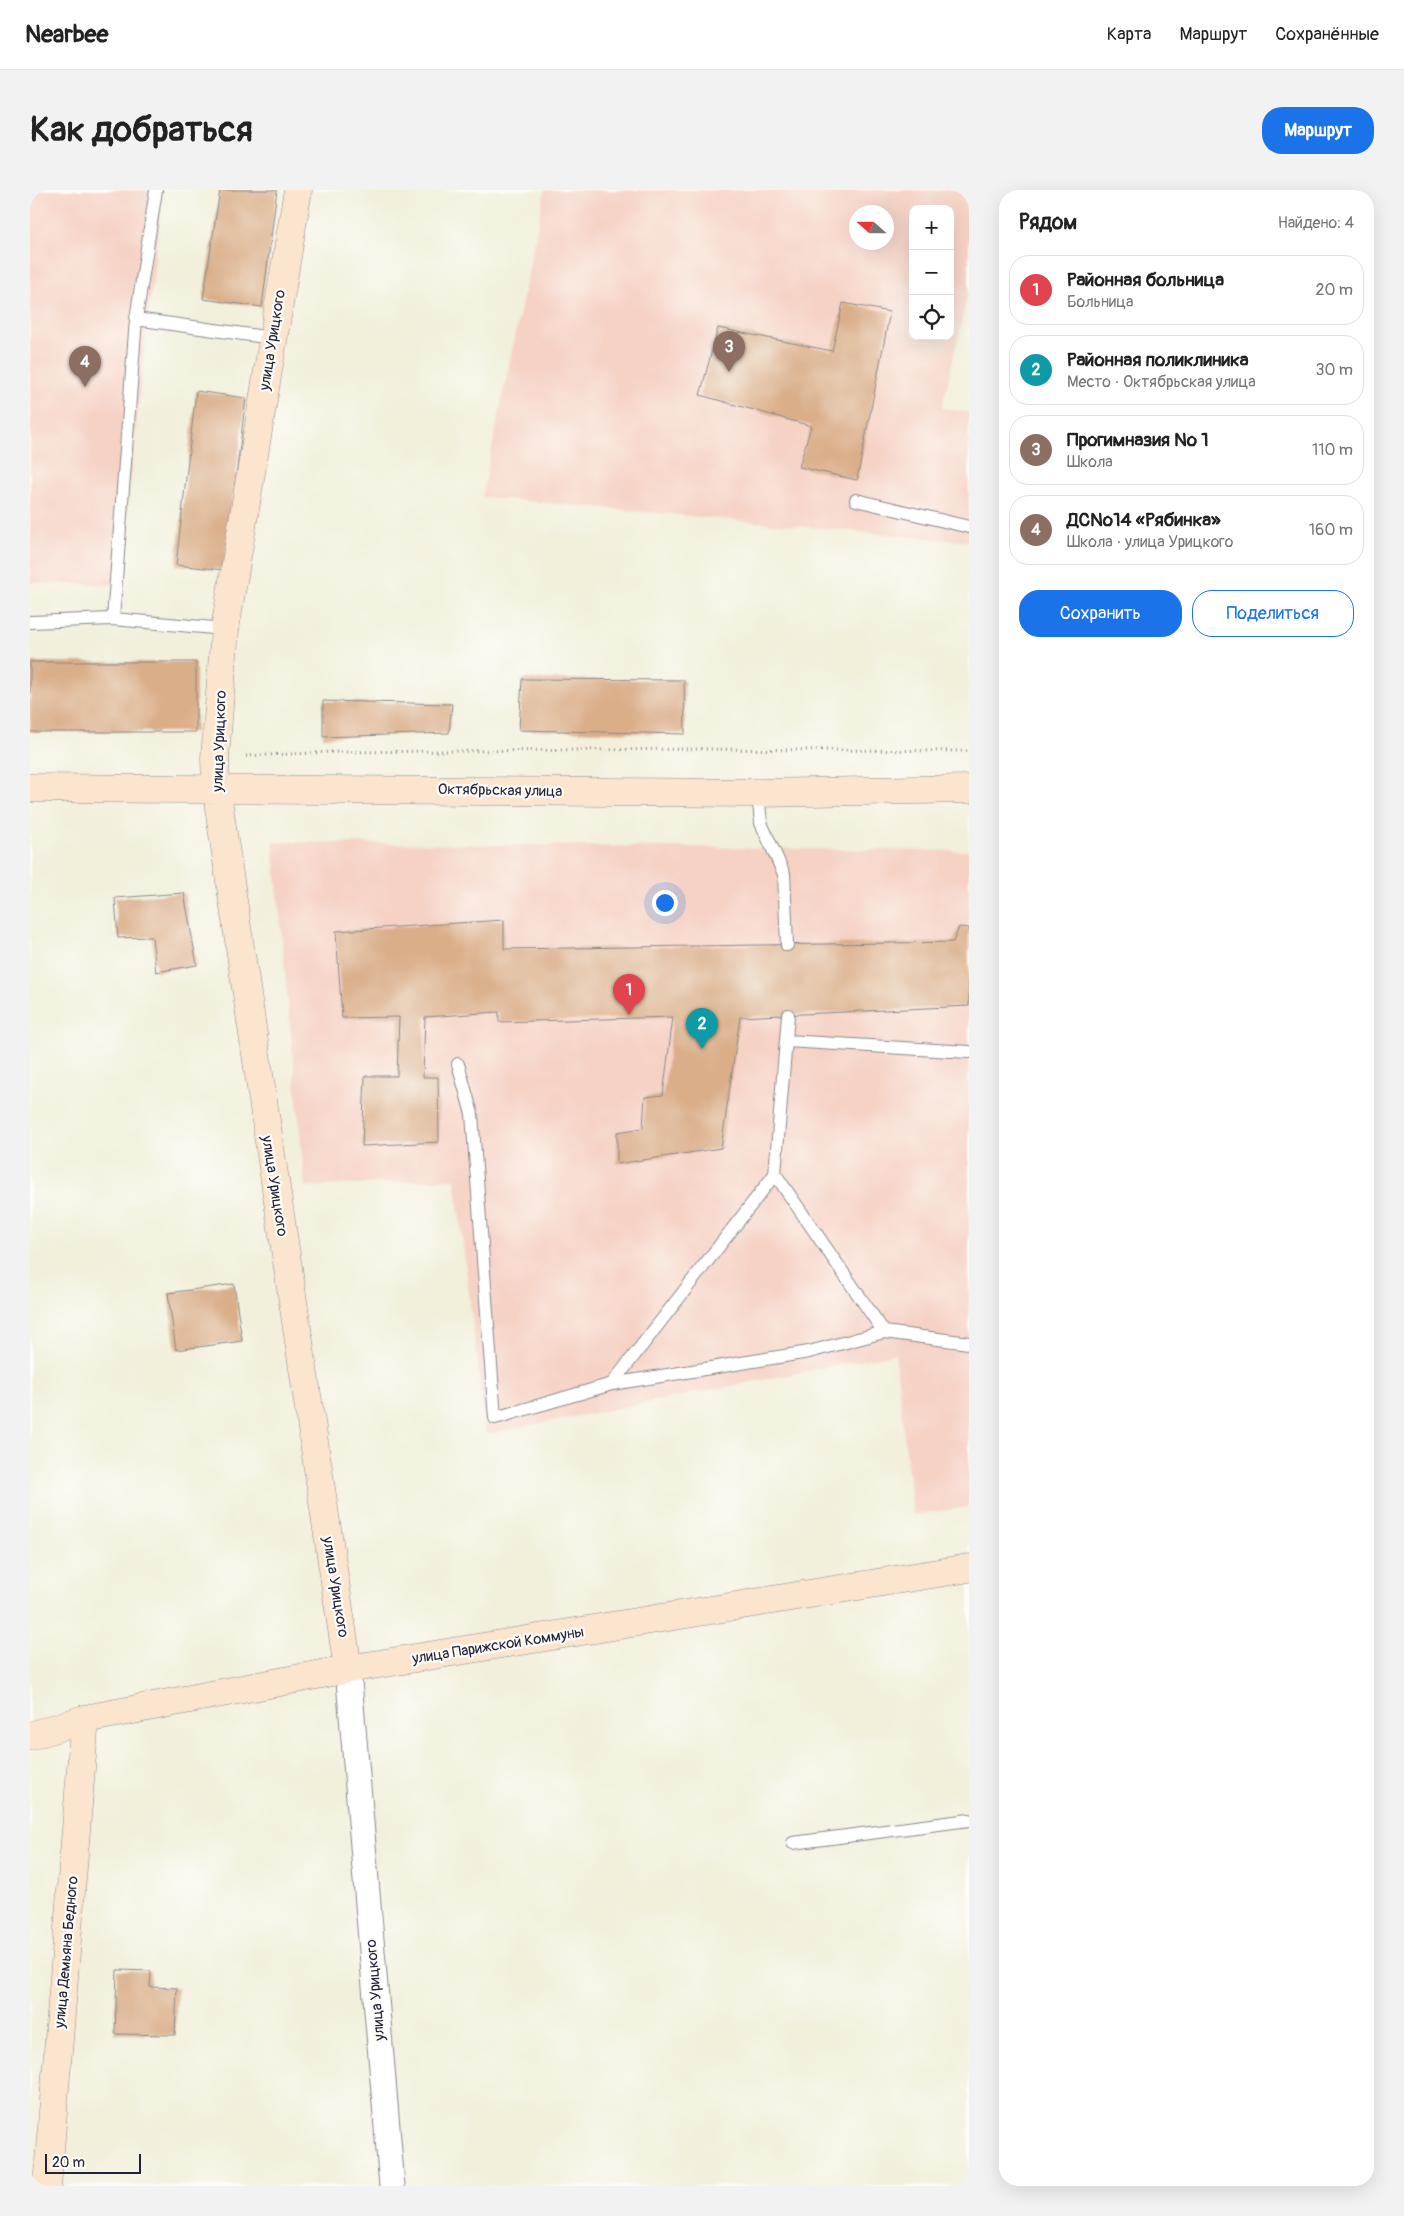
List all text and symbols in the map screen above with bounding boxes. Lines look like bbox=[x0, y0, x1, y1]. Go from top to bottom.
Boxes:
text: Nearbee bbox=[25, 20, 108, 49]
text: Карта bbox=[1107, 23, 1151, 46]
text: Маршрут bbox=[1179, 23, 1247, 46]
text: Сохранённые bbox=[1275, 23, 1379, 46]
button: Маршрут bbox=[1262, 107, 1374, 154]
text: Как добраться bbox=[30, 108, 253, 152]
north arrow bbox=[849, 205, 894, 250]
map controls bbox=[909, 205, 954, 340]
button: + bbox=[909, 205, 954, 250]
text: Рядом bbox=[1019, 209, 1077, 236]
text: Найдено: 4 bbox=[1278, 213, 1354, 233]
button: − bbox=[909, 250, 954, 295]
text: Районная больница bbox=[1067, 268, 1224, 292]
text: 1 bbox=[1033, 280, 1039, 300]
text: 20 m bbox=[1315, 280, 1353, 300]
street label: улица Урицкого bbox=[255, 288, 290, 393]
text: Больница bbox=[1067, 292, 1134, 312]
button: locate bbox=[909, 295, 954, 340]
pin: 3 bbox=[713, 331, 745, 372]
pin: 4 bbox=[69, 346, 101, 387]
text: Районная поликлиника bbox=[1067, 348, 1249, 372]
text: 2 bbox=[1032, 360, 1040, 380]
text: 30 m bbox=[1315, 360, 1353, 380]
text: Место · Октябрьская улица bbox=[1067, 372, 1256, 392]
text: Прогимназия № 1 bbox=[1067, 428, 1209, 452]
text: 3 bbox=[1032, 440, 1040, 460]
text: 110 m bbox=[1312, 440, 1353, 460]
text: Школа bbox=[1067, 452, 1113, 472]
text: ДС№14 «Рябинка» bbox=[1067, 508, 1221, 532]
text: 4 bbox=[1031, 520, 1041, 540]
text: 160 m bbox=[1309, 520, 1353, 540]
text: Школа · улица Урицкого bbox=[1067, 532, 1233, 552]
button: Сохранить bbox=[1019, 590, 1182, 637]
button: Поделиться bbox=[1192, 590, 1354, 637]
street label: улица Урицкого bbox=[208, 690, 231, 793]
street label: Октябрьская улица bbox=[438, 780, 562, 801]
your location bbox=[652, 890, 678, 916]
pin: 1 bbox=[613, 974, 645, 1015]
pin: 2 bbox=[686, 1008, 718, 1049]
street label: улица Урицкого bbox=[257, 1133, 292, 1238]
street label: улица Урицкого bbox=[318, 1534, 353, 1639]
street label: улица Парижской Коммуны bbox=[410, 1623, 585, 1669]
street label: улица Демьяна Бедного bbox=[50, 1875, 83, 2030]
street label: улица Урицкого bbox=[362, 1938, 389, 2042]
scale bar bbox=[45, 2151, 141, 2174]
text: 20 m bbox=[52, 2154, 85, 2171]

